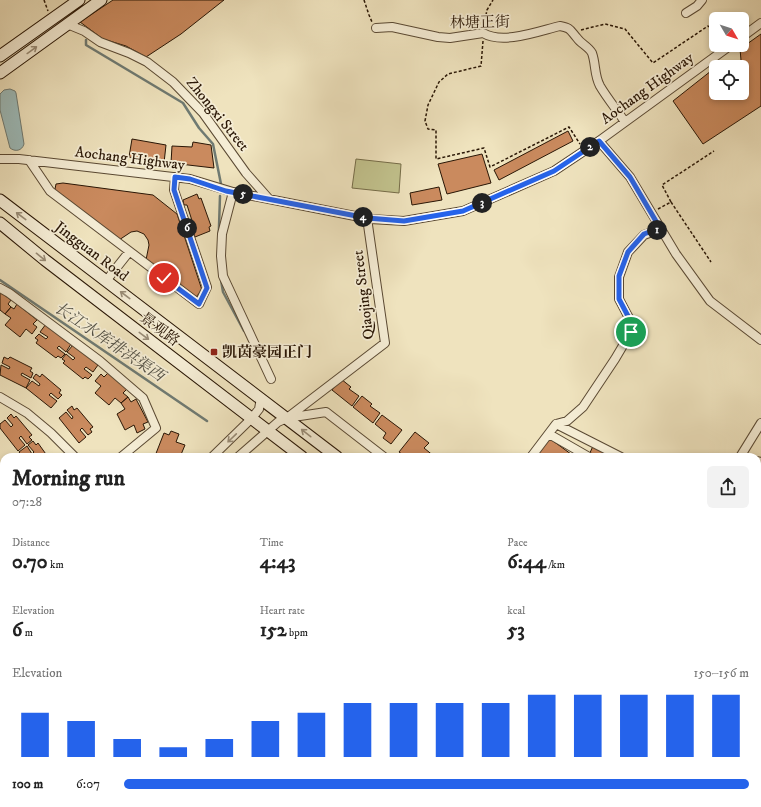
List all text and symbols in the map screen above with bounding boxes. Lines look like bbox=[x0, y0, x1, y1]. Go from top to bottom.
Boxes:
street label: 林塘正街 bbox=[450, 12, 510, 33]
north arrow bbox=[709, 12, 749, 52]
map controls bbox=[709, 12, 749, 100]
one-way arrow bbox=[26, 46, 37, 54]
street label: Aochang Highway bbox=[597, 48, 698, 129]
button: locate bbox=[709, 60, 749, 100]
street label: Zhongxi Street bbox=[182, 73, 253, 155]
pin: 2 bbox=[580, 137, 600, 157]
text: 2 bbox=[587, 140, 593, 154]
street label: Aochang Highway bbox=[74, 142, 187, 175]
pin: 5 bbox=[233, 184, 253, 204]
text: 5 bbox=[240, 187, 246, 201]
pin: 3 bbox=[472, 193, 492, 213]
text: 3 bbox=[480, 196, 484, 210]
pin: 4 bbox=[353, 207, 373, 227]
text: 4 bbox=[360, 210, 366, 224]
one-way arrow bbox=[16, 212, 27, 220]
street label: Jingguan Road bbox=[49, 216, 133, 286]
pin: 6 bbox=[177, 218, 197, 238]
pin: 1 bbox=[647, 220, 667, 240]
text: 6 bbox=[184, 221, 190, 235]
text: 1 bbox=[655, 223, 659, 237]
street label: Qiaojing Street bbox=[349, 249, 378, 341]
one-way arrow bbox=[36, 252, 47, 261]
pin bbox=[147, 261, 181, 295]
icon: check bbox=[153, 267, 175, 289]
one-way arrow bbox=[119, 290, 130, 299]
water label: 长江水库排洪渠西 bbox=[51, 298, 171, 388]
street label: 景观路 bbox=[136, 308, 183, 351]
pin bbox=[614, 315, 648, 349]
icon: arrive bbox=[620, 321, 642, 343]
one-way arrow bbox=[139, 332, 150, 340]
place label: 凯茵豪园正门 bbox=[222, 343, 312, 362]
marker: 凯茵豪园正门 bbox=[209, 347, 219, 357]
one-way arrow bbox=[300, 429, 311, 437]
one-way arrow bbox=[227, 433, 237, 442]
text: Morning run bbox=[12, 465, 125, 492]
button: share bbox=[707, 466, 749, 508]
text: 07:28 bbox=[12, 494, 42, 510]
text: Distance bbox=[12, 536, 50, 550]
text: Time bbox=[260, 536, 284, 550]
text: Pace bbox=[507, 536, 528, 550]
text: 0.70 bbox=[12, 550, 48, 575]
text: 4:43 bbox=[260, 550, 295, 575]
text: 6:44 bbox=[507, 550, 546, 575]
text: km bbox=[48, 558, 64, 572]
text: /km bbox=[546, 558, 565, 572]
text: Elevation bbox=[12, 604, 55, 618]
text: Heart rate bbox=[260, 604, 305, 618]
text: kcal bbox=[507, 604, 525, 618]
text: 6 bbox=[12, 618, 22, 643]
text: 152 bbox=[260, 618, 287, 643]
text: 53 bbox=[507, 618, 525, 643]
text: m bbox=[22, 626, 33, 640]
text: bpm bbox=[287, 626, 308, 640]
text: Elevation bbox=[12, 665, 62, 681]
text: 150–156 m bbox=[694, 665, 749, 681]
text: 100 m bbox=[12, 776, 43, 792]
text: 6:07 bbox=[76, 776, 100, 792]

